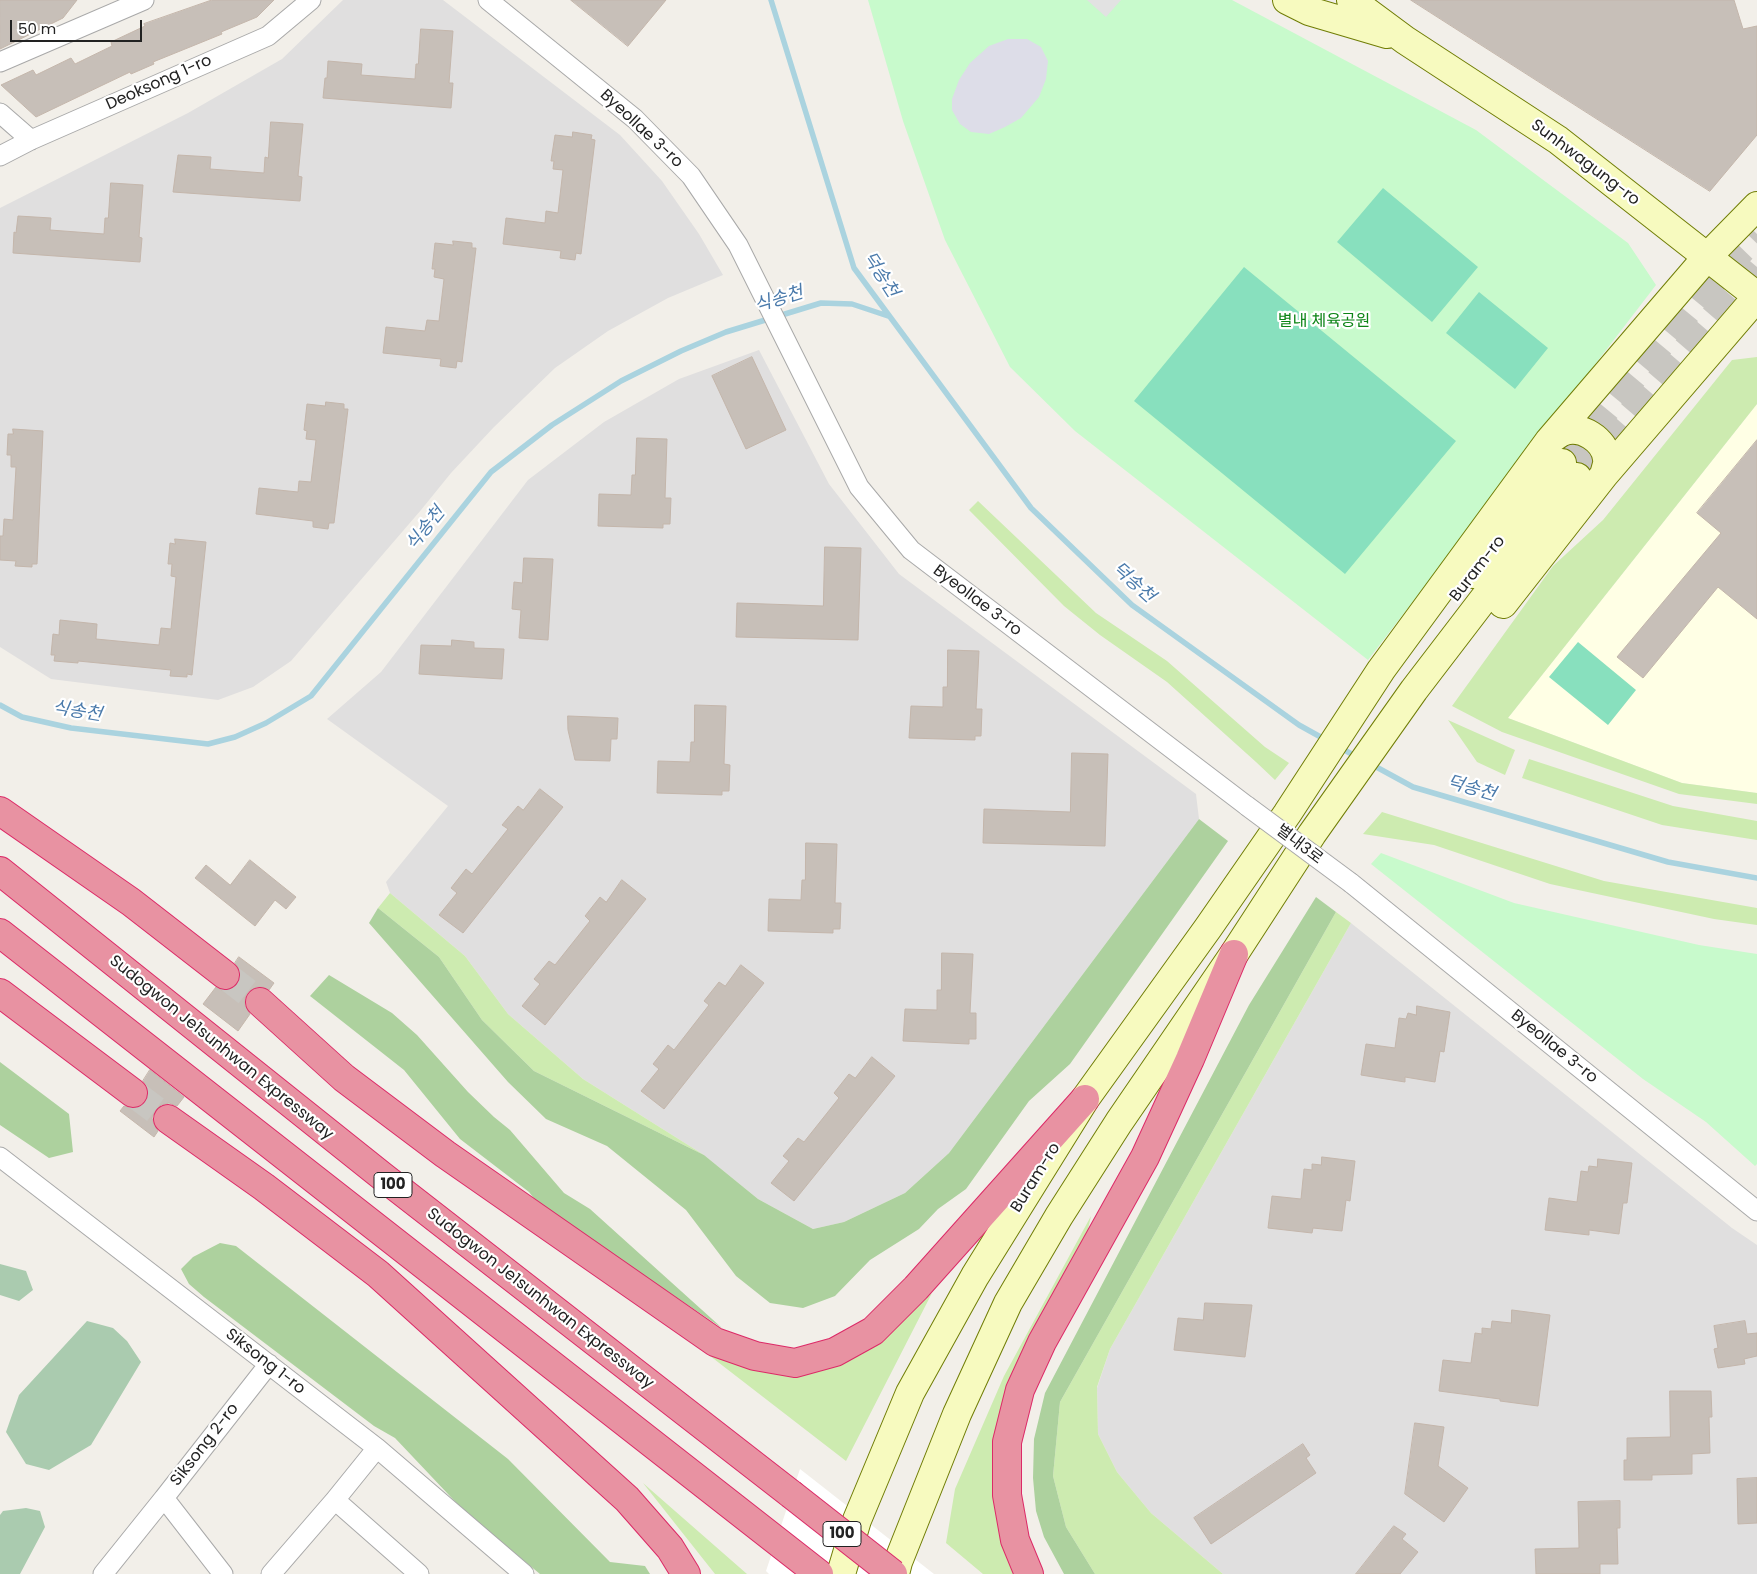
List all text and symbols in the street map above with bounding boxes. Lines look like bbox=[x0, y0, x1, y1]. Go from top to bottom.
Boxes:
scale bar bbox=[12, 10, 145, 42]
text: 50 m bbox=[18, 18, 56, 39]
street label: Deoksong 1-ro bbox=[103, 51, 215, 115]
street label: Byeollae 3-ro bbox=[596, 86, 686, 172]
street label: Sunhwagung-ro bbox=[1527, 116, 1643, 210]
water label: 덕송천 bbox=[857, 248, 903, 302]
water label: 식송천 bbox=[752, 282, 806, 318]
park label: 별내 체육공원 bbox=[1278, 312, 1370, 332]
water label: 식송천 bbox=[402, 503, 450, 555]
street label: Buram-ro bbox=[1446, 532, 1510, 606]
water label: 덕송천 bbox=[1107, 558, 1159, 608]
street label: Byeollae 3-ro bbox=[929, 561, 1025, 641]
water label: 식송천 bbox=[51, 697, 103, 727]
water label: 덕송천 bbox=[1444, 772, 1498, 806]
street label: 별내3로 bbox=[1272, 821, 1326, 869]
street label: Sudogwon Je1sunhwan Expressway bbox=[105, 952, 337, 1144]
street label: Byeollae 3-ro bbox=[1507, 1006, 1601, 1088]
street label: Buram-ro bbox=[1007, 1140, 1065, 1216]
road number: 100 bbox=[374, 1172, 412, 1198]
street label: Sudogwon Je1sunhwan Expressway bbox=[423, 1204, 657, 1394]
street label: Siksong 1-ro bbox=[221, 1325, 309, 1399]
street label: Siksong 2-ro bbox=[167, 1400, 243, 1490]
road number: 100 bbox=[823, 1522, 861, 1546]

